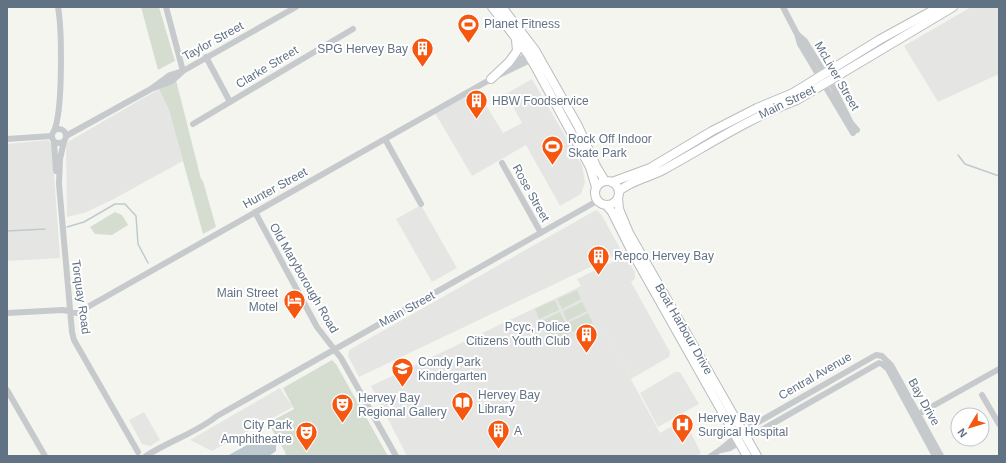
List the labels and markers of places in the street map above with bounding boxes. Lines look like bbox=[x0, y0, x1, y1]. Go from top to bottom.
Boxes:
sports icon: Planet Fitness bbox=[455, 11, 481, 44]
place label: Planet Fitness bbox=[484, 17, 560, 31]
building icon: SPG Hervey Bay bbox=[410, 36, 436, 69]
place label: SPG Hervey Bay bbox=[317, 42, 408, 56]
building icon: HBW Foodservice bbox=[463, 88, 489, 121]
place label: HBW Foodservice bbox=[492, 94, 589, 108]
place label: Rock Off Indoor Skate Park bbox=[568, 132, 652, 160]
sports icon: Rock Off Indoor Skate Park bbox=[539, 133, 565, 166]
building icon: Repco Hervey Bay bbox=[585, 243, 611, 276]
place label: Repco Hervey Bay bbox=[614, 249, 714, 263]
place label: Main Street Motel bbox=[217, 286, 279, 314]
hotel icon: Main Street Motel bbox=[281, 287, 307, 320]
place label: Pcyc, Police Citizens Youth Club bbox=[466, 320, 570, 348]
building icon: Pcyc, Police Citizens Youth Club bbox=[573, 321, 599, 354]
place label: Condy Park Kindergarten bbox=[418, 355, 487, 383]
school or university icon: Condy Park Kindergarten bbox=[389, 356, 415, 389]
place label: Hervey Bay Library bbox=[478, 388, 540, 416]
library icon: Hervey Bay Library bbox=[449, 389, 475, 422]
place label: Hervey Bay Regional Gallery bbox=[358, 391, 447, 419]
theatre icon: Hervey Bay Regional Gallery bbox=[330, 392, 356, 425]
place label: Hervey Bay Surgical Hospital bbox=[698, 411, 788, 439]
hospital icon: Hervey Bay Surgical Hospital bbox=[669, 412, 695, 445]
place label: City Park Amphitheatre bbox=[221, 418, 293, 446]
building icon: A bbox=[485, 418, 511, 451]
theatre icon: City Park Amphitheatre bbox=[294, 419, 320, 452]
place label: A bbox=[514, 424, 522, 438]

